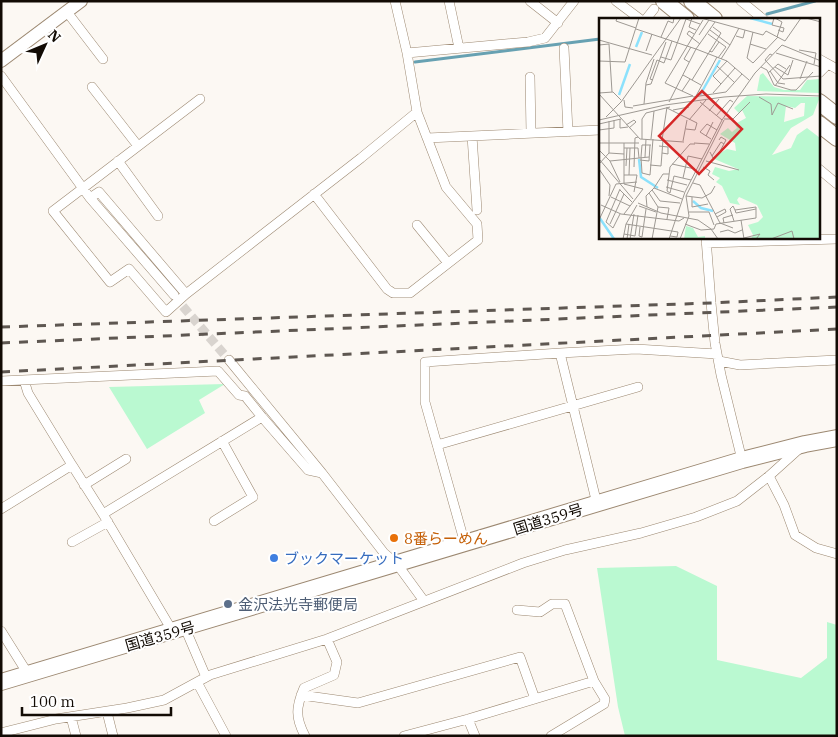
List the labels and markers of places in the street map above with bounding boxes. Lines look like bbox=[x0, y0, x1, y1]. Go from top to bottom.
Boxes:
place label: 8番らーめん bbox=[404, 529, 488, 548]
marker: 8番らーめん bbox=[388, 532, 400, 544]
place label: ブックマーケット bbox=[284, 549, 404, 568]
marker: ブックマーケット bbox=[268, 552, 280, 564]
place label: 金沢法光寺郵便局 bbox=[238, 595, 358, 614]
marker: 金沢法光寺郵便局 bbox=[222, 598, 234, 610]

